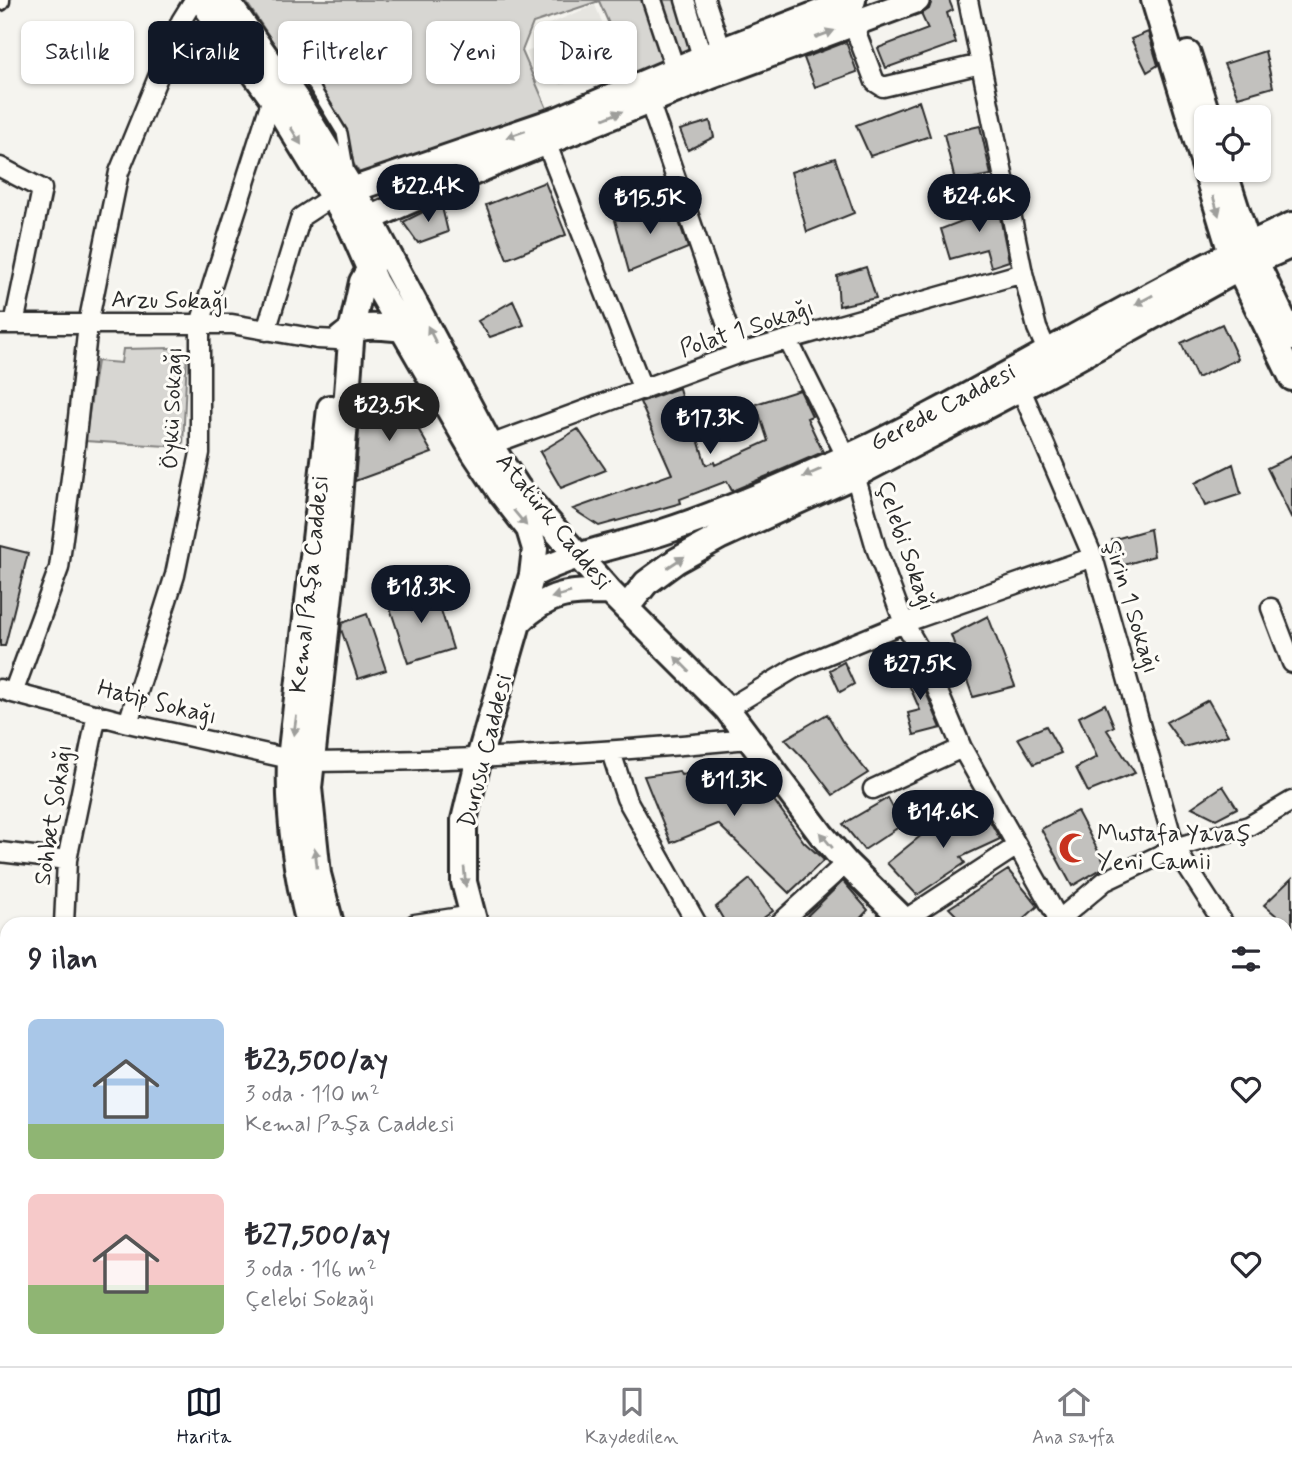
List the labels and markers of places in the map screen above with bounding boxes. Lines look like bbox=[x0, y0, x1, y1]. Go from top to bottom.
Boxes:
pin: ₺22.4K bbox=[371, 164, 485, 224]
pin: ₺24.6K bbox=[922, 174, 1036, 234]
pin: ₺15.5K bbox=[593, 176, 707, 236]
pin: ₺23.5K bbox=[332, 384, 446, 443]
pin: ₺17.3K bbox=[653, 396, 767, 456]
pin: ₺18.3K bbox=[364, 566, 478, 625]
pin: ₺27.5K bbox=[863, 642, 977, 702]
pin: ₺11.3K bbox=[677, 758, 791, 818]
pin: ₺14.6K bbox=[886, 790, 1000, 850]
place label: Mustafa Yavaş Yeni Camii bbox=[1097, 819, 1251, 878]
mosque icon: Mustafa Yavaş Yeni Camii bbox=[1057, 831, 1091, 865]

